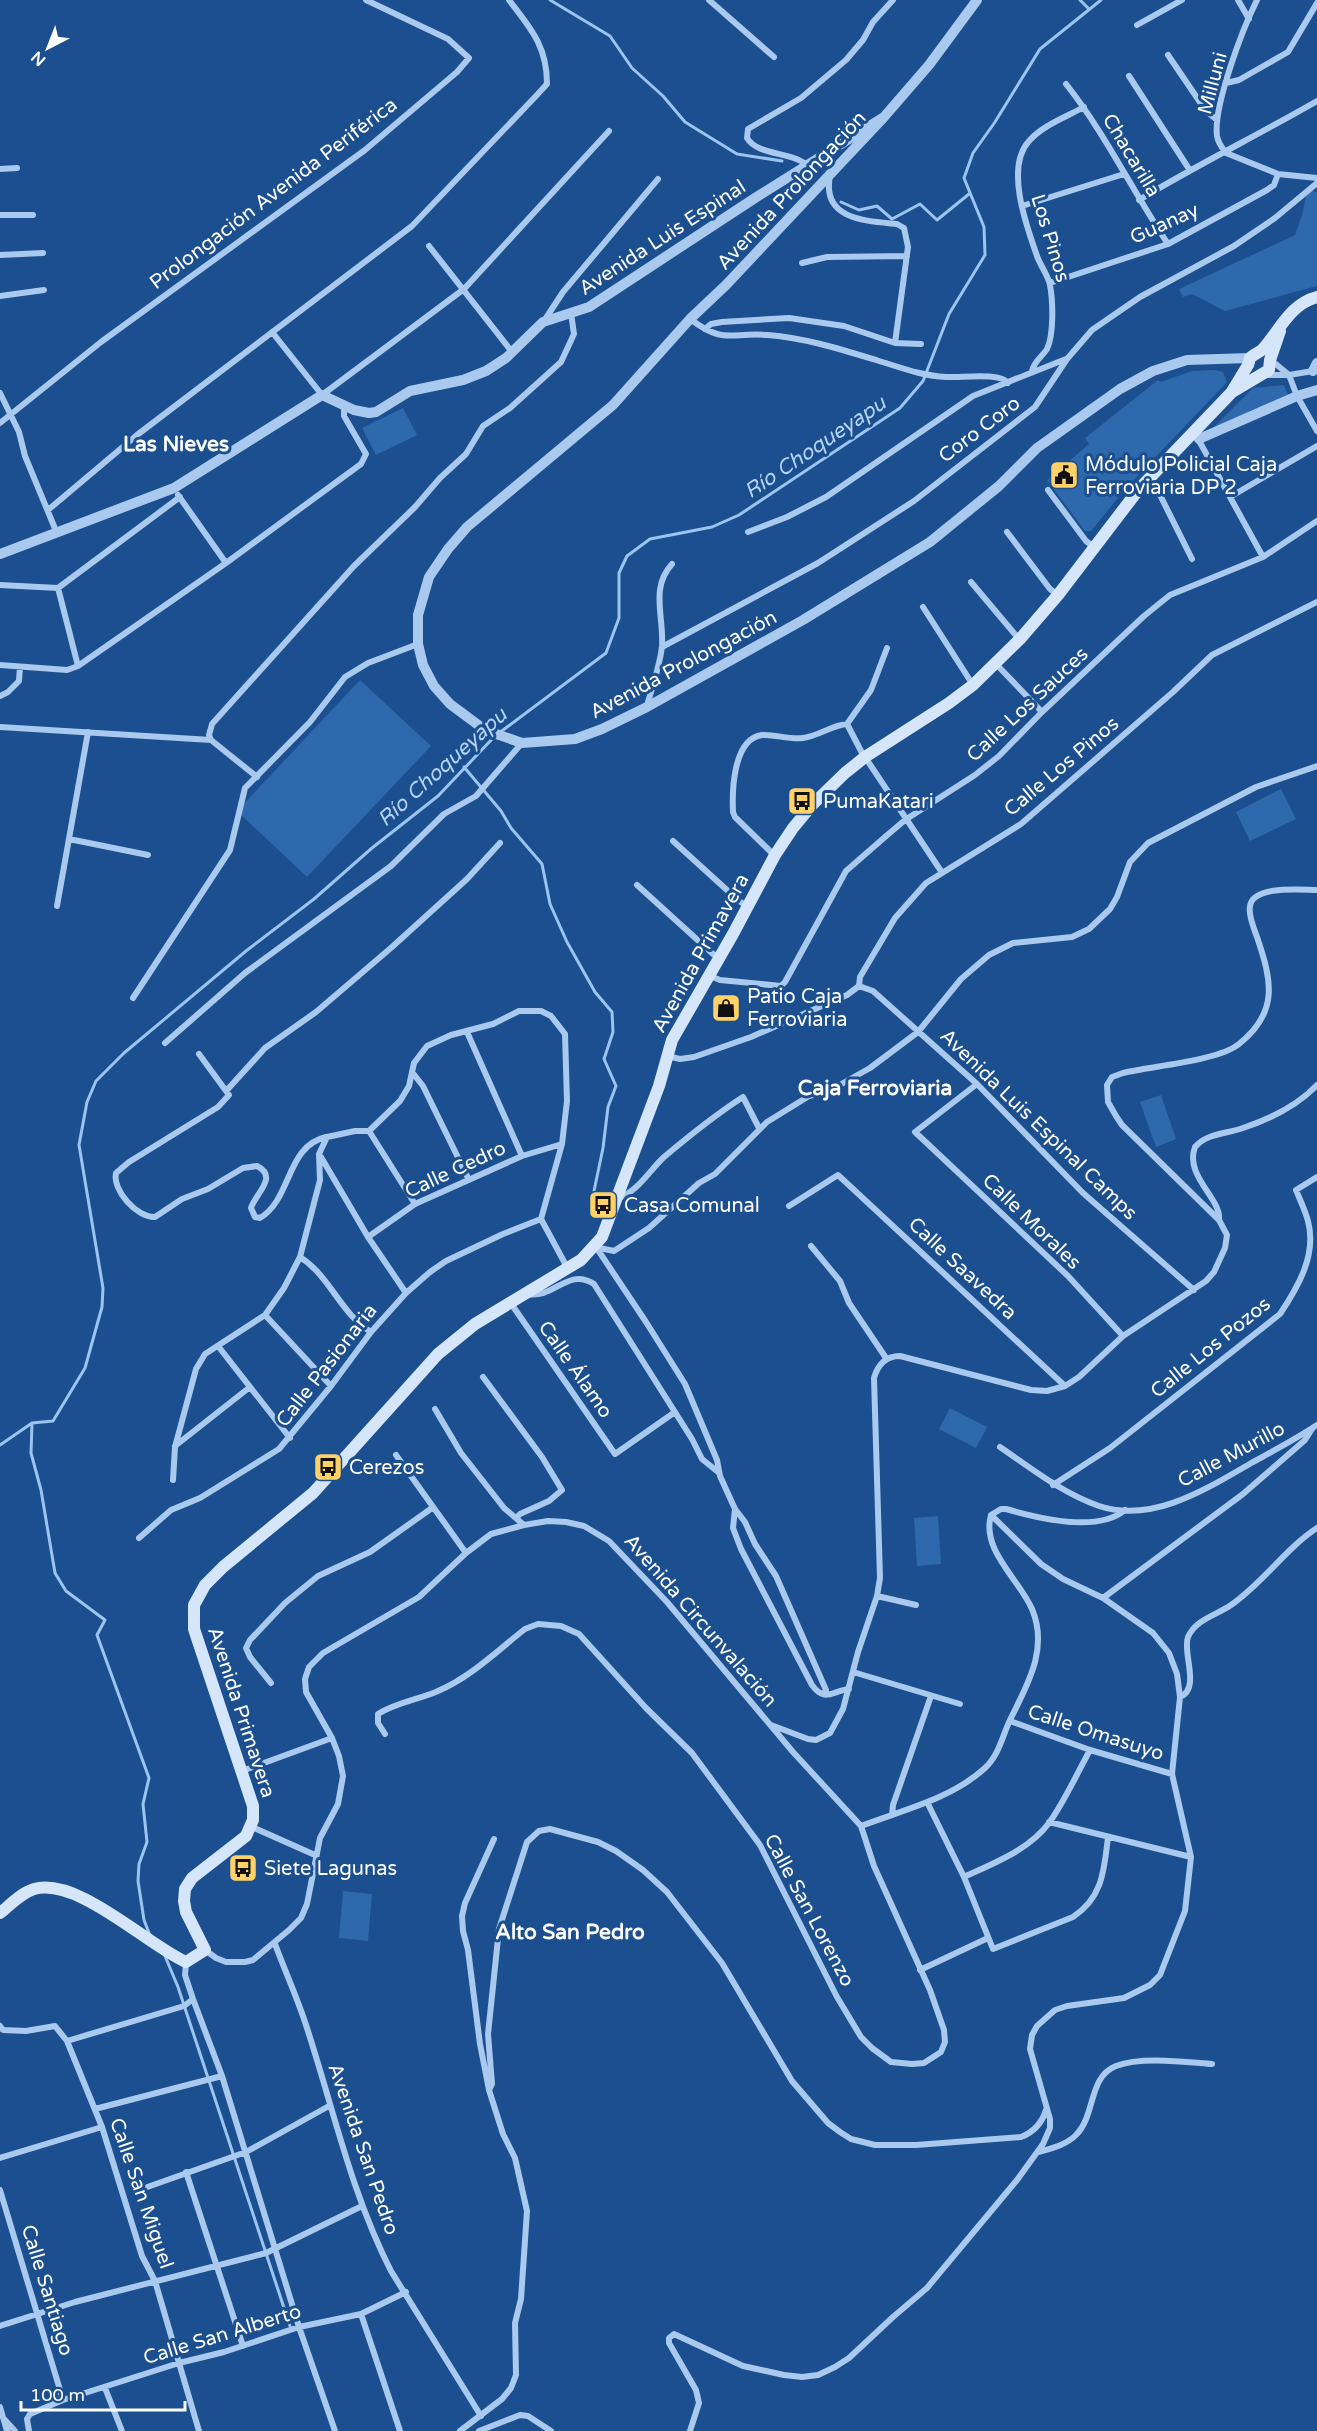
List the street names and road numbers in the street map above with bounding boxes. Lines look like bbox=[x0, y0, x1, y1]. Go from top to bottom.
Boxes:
street label: Milluni bbox=[1193, 50, 1233, 117]
street label: Prolongación Avenida Periférica bbox=[145, 93, 402, 295]
street label: Avenida Prolongación bbox=[712, 106, 871, 275]
street label: Chacarilla bbox=[1097, 109, 1165, 202]
street label: Avenida Luis Espinal bbox=[575, 175, 750, 301]
street label: Los Pinos bbox=[1025, 191, 1075, 285]
street label: Guanay bbox=[1126, 198, 1203, 250]
street label: Coro Coro bbox=[934, 391, 1025, 468]
street label: Avenida Prolongación bbox=[586, 605, 781, 724]
street label: Calle Los Sauces bbox=[962, 642, 1093, 767]
street label: Calle Los Pinos bbox=[999, 712, 1124, 822]
street label: Avenida Primavera bbox=[647, 870, 755, 1037]
street label: Avenida Luis Espinal Camps bbox=[935, 1024, 1142, 1225]
street label: Calle Cedro bbox=[401, 1136, 510, 1204]
street label: Calle Morales bbox=[977, 1169, 1086, 1275]
street label: Calle Saavedra bbox=[903, 1212, 1022, 1325]
street label: Calle Los Pozos bbox=[1146, 1292, 1275, 1403]
street label: Calle Pasionaria bbox=[271, 1299, 382, 1432]
street label: Calle Álamo bbox=[533, 1316, 618, 1423]
street label: Calle Murillo bbox=[1174, 1417, 1289, 1493]
street label: Avenida Circunvalación bbox=[619, 1529, 782, 1712]
street label: Avenida Primavera bbox=[202, 1624, 280, 1801]
street label: Calle Omasuyo bbox=[1025, 1700, 1167, 1766]
street label: Calle San Lorenzo bbox=[759, 1830, 859, 1991]
street label: Avenida San Pedro bbox=[322, 2060, 404, 2238]
street label: Calle San Miguel bbox=[104, 2115, 178, 2272]
street label: Calle Santiago bbox=[16, 2222, 78, 2359]
street label: Calle San Alberto bbox=[141, 2300, 304, 2370]

